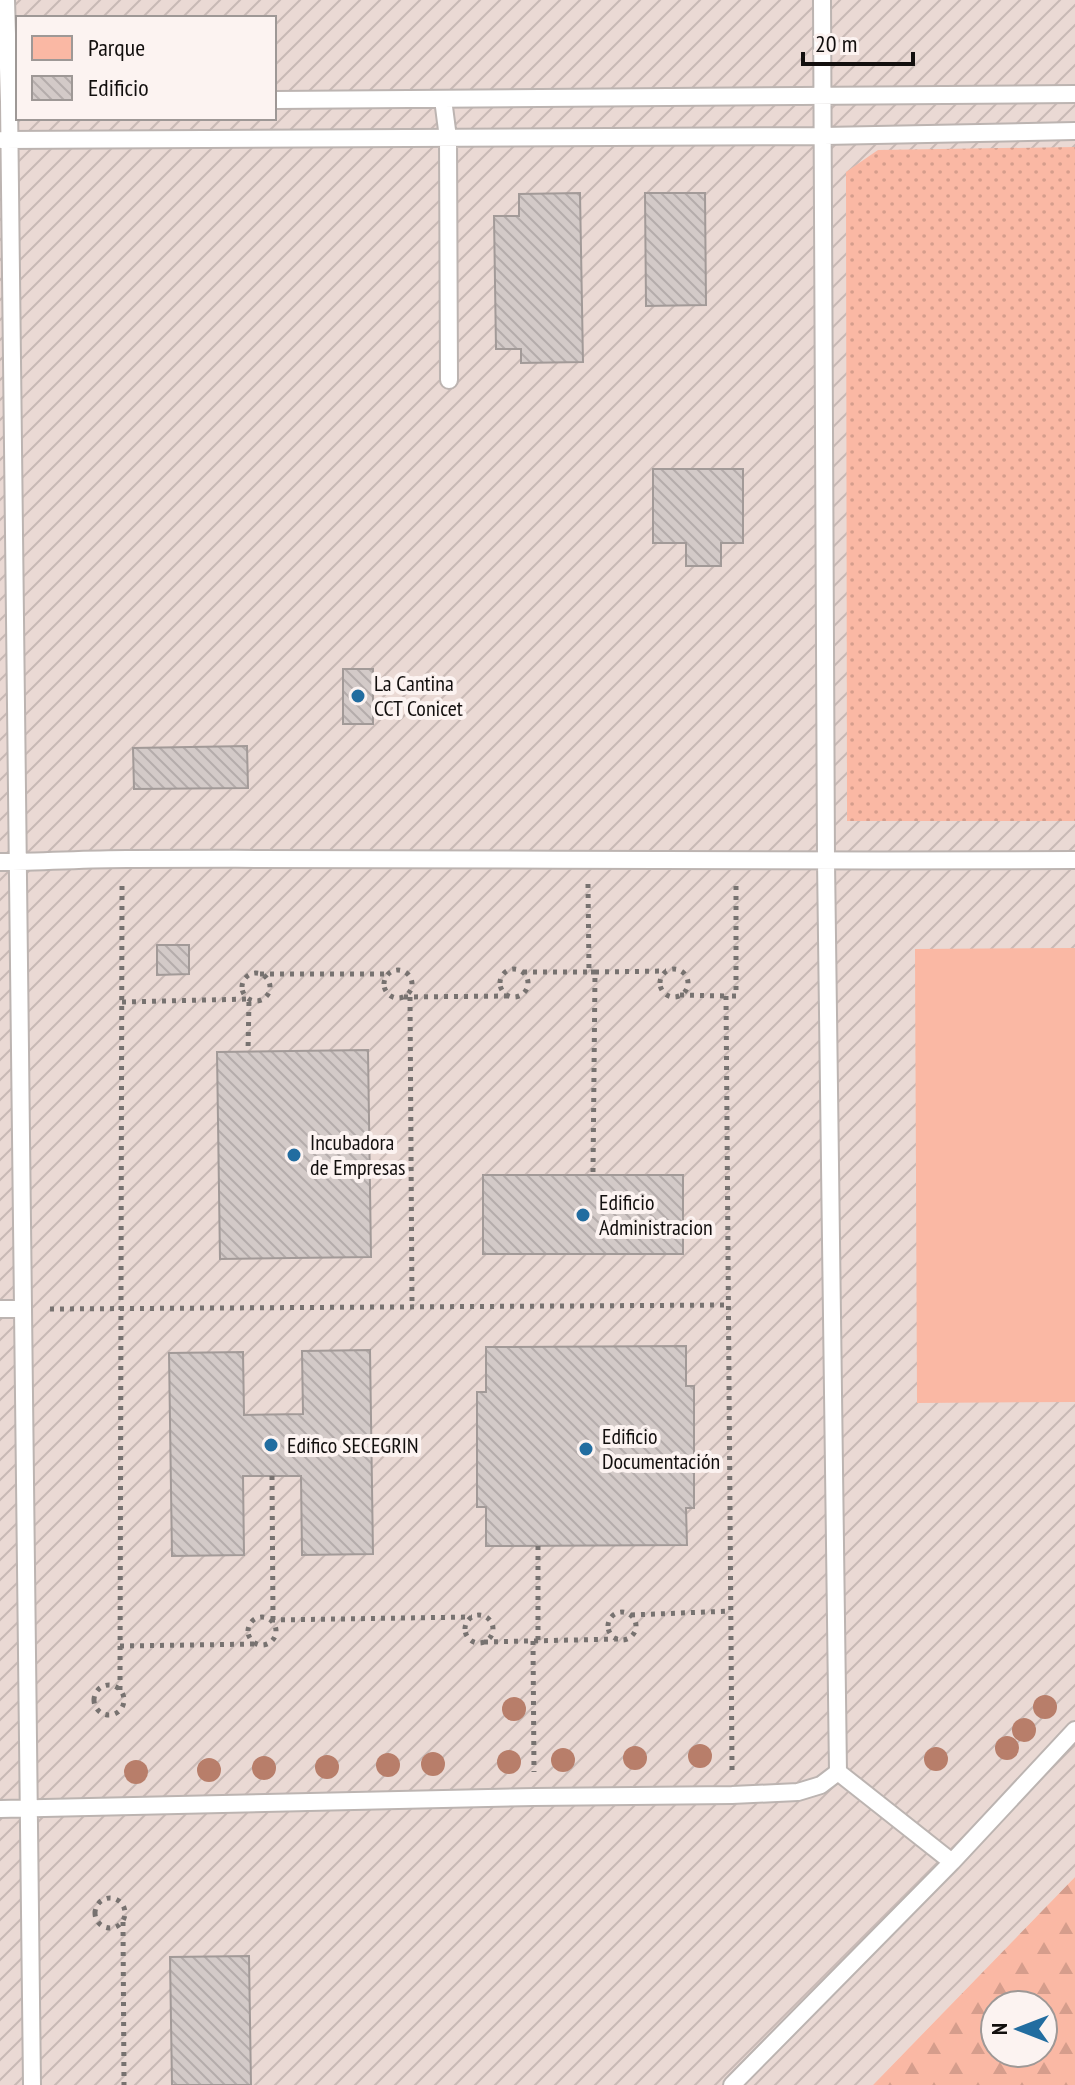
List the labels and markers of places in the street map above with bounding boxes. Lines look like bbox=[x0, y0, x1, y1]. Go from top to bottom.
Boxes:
place label: La Cantina CCT Conicet bbox=[374, 669, 463, 722]
marker: La Cantina CCT Conicet bbox=[349, 687, 367, 705]
place label: Incubadora de Empresas bbox=[310, 1128, 405, 1181]
marker: Incubadora de Empresas bbox=[285, 1146, 303, 1164]
place label: Edificio Administracion bbox=[599, 1188, 713, 1241]
marker: Edificio Administracion bbox=[574, 1206, 592, 1224]
place label: Edificio Documentación bbox=[602, 1422, 720, 1475]
place label: Edifico SECEGRIN bbox=[287, 1431, 419, 1459]
marker: Edifico SECEGRIN bbox=[262, 1436, 280, 1454]
marker: Edificio Documentación bbox=[577, 1440, 595, 1458]

